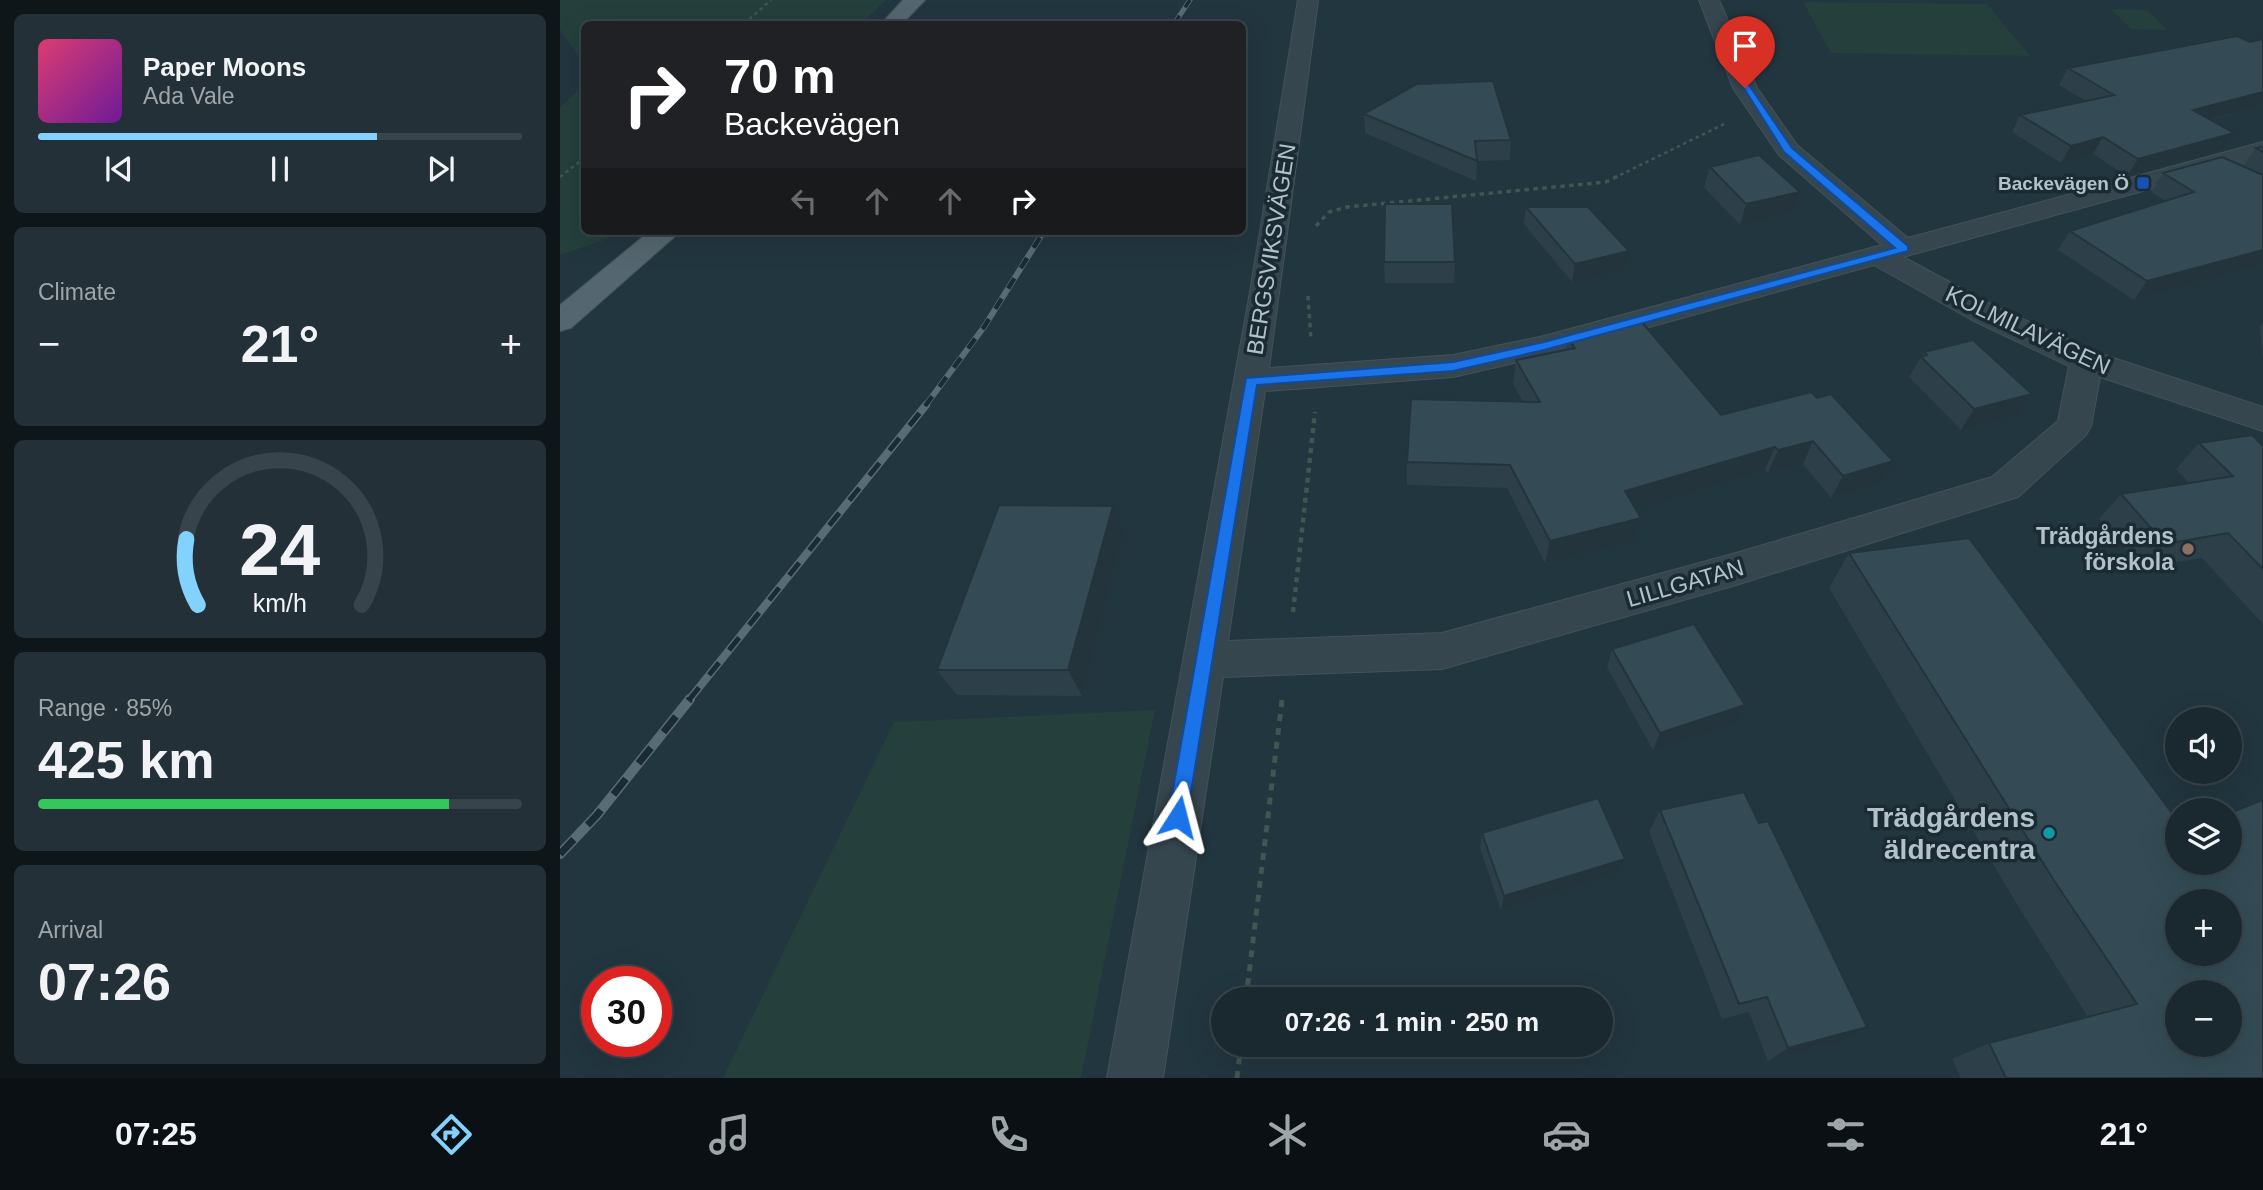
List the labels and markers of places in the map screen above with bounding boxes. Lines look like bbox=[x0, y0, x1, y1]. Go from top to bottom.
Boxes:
pin bbox=[1715, 16, 1775, 88]
place label: Backevägen Ö bbox=[1998, 173, 2129, 194]
marker: Backevägen Ö bbox=[2135, 175, 2151, 191]
place label: Trädgårdens förskola bbox=[2036, 523, 2174, 575]
marker: Trädgårdens förskola bbox=[2180, 541, 2196, 557]
place label: Trädgårdens äldrecentra bbox=[1867, 802, 2035, 865]
marker: Trädgårdens äldrecentra bbox=[2041, 825, 2057, 841]

